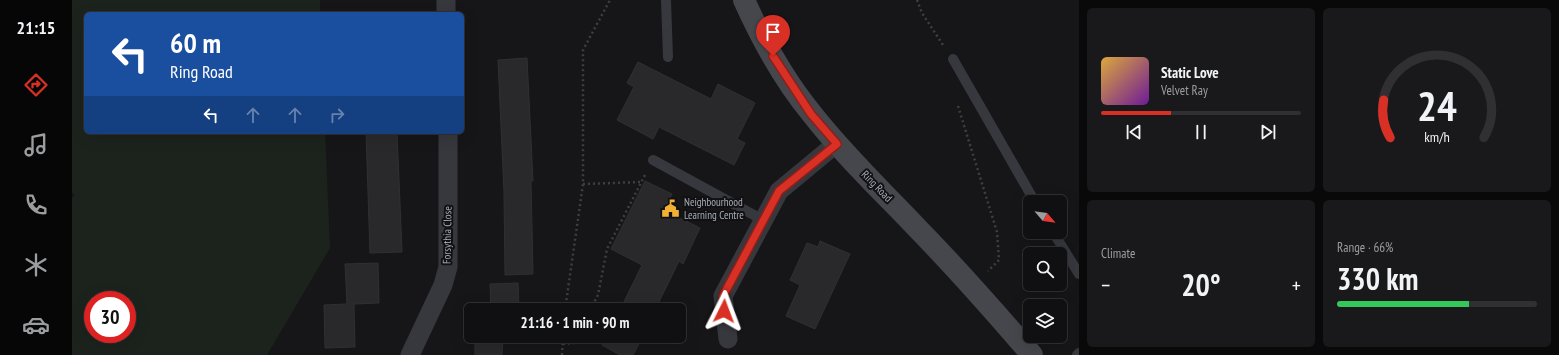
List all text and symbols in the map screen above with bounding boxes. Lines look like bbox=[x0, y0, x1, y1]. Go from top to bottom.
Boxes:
pin bbox=[756, 15, 790, 56]
text: 21:15 bbox=[17, 16, 55, 39]
icon: arrive bbox=[762, 21, 784, 43]
text: 60 m bbox=[170, 24, 221, 61]
icon: left bbox=[104, 28, 156, 80]
text: Ring Road bbox=[170, 60, 233, 83]
text: Static Love bbox=[1161, 63, 1219, 82]
icon: directions bbox=[22, 71, 50, 99]
text: 24 bbox=[1417, 79, 1457, 132]
text: Velvet Ray bbox=[1161, 82, 1208, 99]
icon: left bbox=[200, 104, 222, 126]
icon: ahead bbox=[242, 104, 264, 126]
icon: ahead bbox=[284, 104, 306, 126]
icon: right bbox=[326, 104, 348, 126]
icon: previous bbox=[1123, 121, 1145, 143]
icon: pause bbox=[1190, 121, 1212, 143]
icon: next bbox=[1257, 121, 1279, 143]
text: km/h bbox=[1424, 126, 1450, 145]
icon: music bbox=[22, 131, 50, 159]
street label: Ring Road bbox=[859, 167, 896, 205]
icon: phone bbox=[22, 191, 50, 219]
place label: Neighbourhood Learning Centre bbox=[684, 195, 744, 222]
north arrow bbox=[1023, 195, 1067, 239]
map controls bbox=[1023, 195, 1067, 343]
public building icon: Neighbourhood Learning Centre bbox=[661, 198, 681, 218]
street label: Forsythia Close bbox=[439, 206, 455, 264]
text: Range · 66% bbox=[1337, 239, 1393, 256]
text: Climate bbox=[1101, 245, 1135, 262]
button: search bbox=[1023, 247, 1067, 291]
icon: climate bbox=[22, 251, 50, 279]
text: 330 km bbox=[1337, 259, 1418, 298]
text: 20° bbox=[1181, 265, 1221, 304]
text: − bbox=[1101, 271, 1110, 299]
text: + bbox=[1292, 271, 1301, 299]
position arrow bbox=[703, 290, 745, 332]
speed limit sign: 30 bbox=[84, 291, 136, 343]
button: layers bbox=[1023, 299, 1067, 343]
icon: car bbox=[22, 311, 50, 339]
text: 21:16 · 1 min · 90 m bbox=[521, 313, 629, 332]

